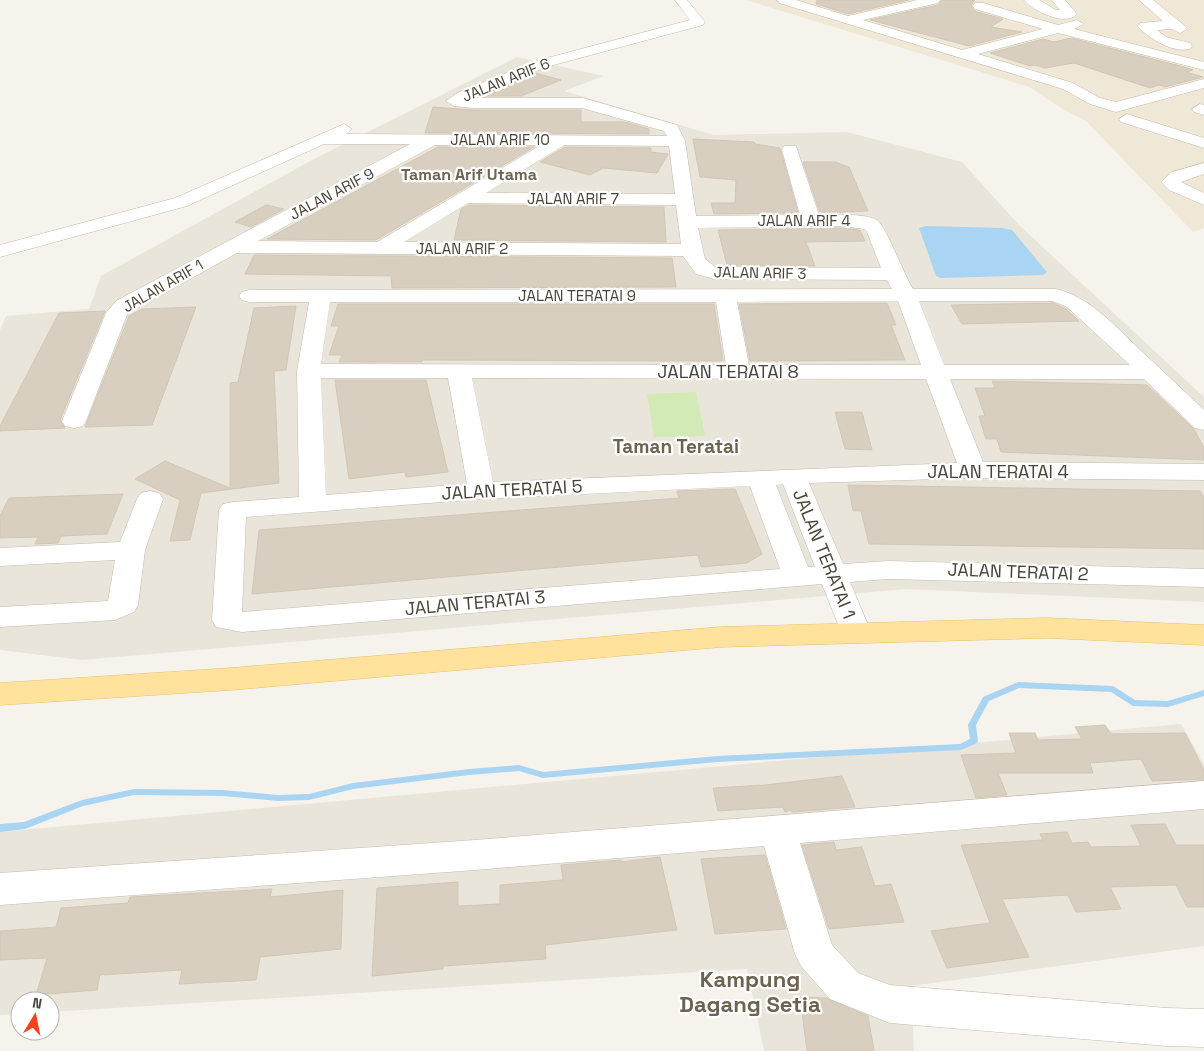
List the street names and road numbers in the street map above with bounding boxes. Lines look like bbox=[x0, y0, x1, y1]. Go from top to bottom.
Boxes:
street label: JALAN ARIF 6 bbox=[459, 53, 552, 106]
street label: JALAN ARIF 10 bbox=[450, 130, 550, 149]
street label: JALAN ARIF 9 bbox=[286, 163, 377, 224]
street label: JALAN ARIF 7 bbox=[527, 189, 619, 208]
street label: JALAN ARIF 4 bbox=[757, 211, 851, 230]
street label: JALAN ARIF 2 bbox=[416, 239, 508, 258]
street label: JALAN ARIF 1 bbox=[119, 255, 206, 316]
street label: JALAN ARIF 3 bbox=[713, 262, 807, 283]
street label: JALAN TERATAI 9 bbox=[518, 286, 636, 305]
street label: JALAN TERATAI 8 bbox=[657, 360, 799, 383]
street label: JALAN TERATAI 4 bbox=[927, 460, 1069, 483]
street label: JALAN TERATAI 5 bbox=[441, 474, 583, 505]
street label: JALAN TERATAI 1 bbox=[788, 486, 861, 622]
street label: JALAN TERATAI 2 bbox=[947, 558, 1089, 585]
street label: JALAN TERATAI 3 bbox=[404, 585, 546, 620]

